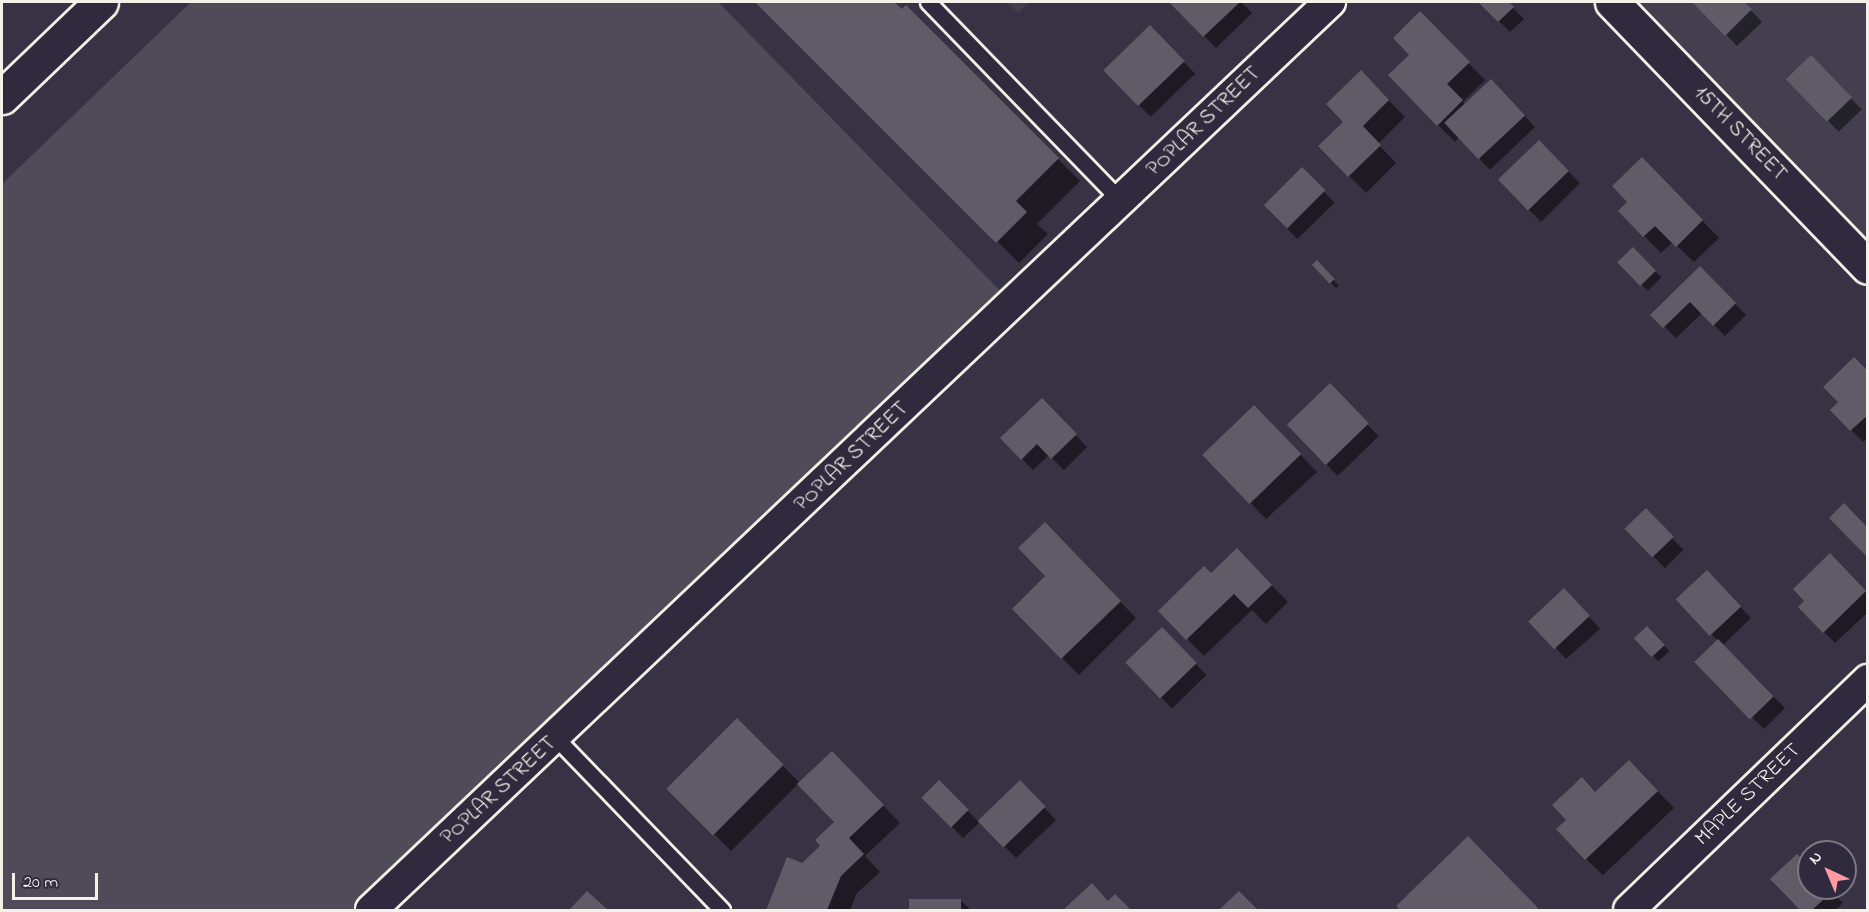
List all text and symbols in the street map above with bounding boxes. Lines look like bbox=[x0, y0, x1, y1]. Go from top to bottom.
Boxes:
street label: POPLAR STREET bbox=[1142, 62, 1266, 182]
street label: 15TH STREET bbox=[1688, 81, 1792, 187]
street label: POPLAR STREET bbox=[790, 397, 914, 517]
street label: POPLAR STREET bbox=[436, 731, 562, 851]
street label: MAPLE STREET bbox=[1690, 738, 1806, 852]
north arrow bbox=[1797, 840, 1857, 900]
text: N bbox=[1804, 846, 1828, 871]
scale bar bbox=[15, 861, 100, 899]
text: 20 m bbox=[23, 870, 58, 896]

